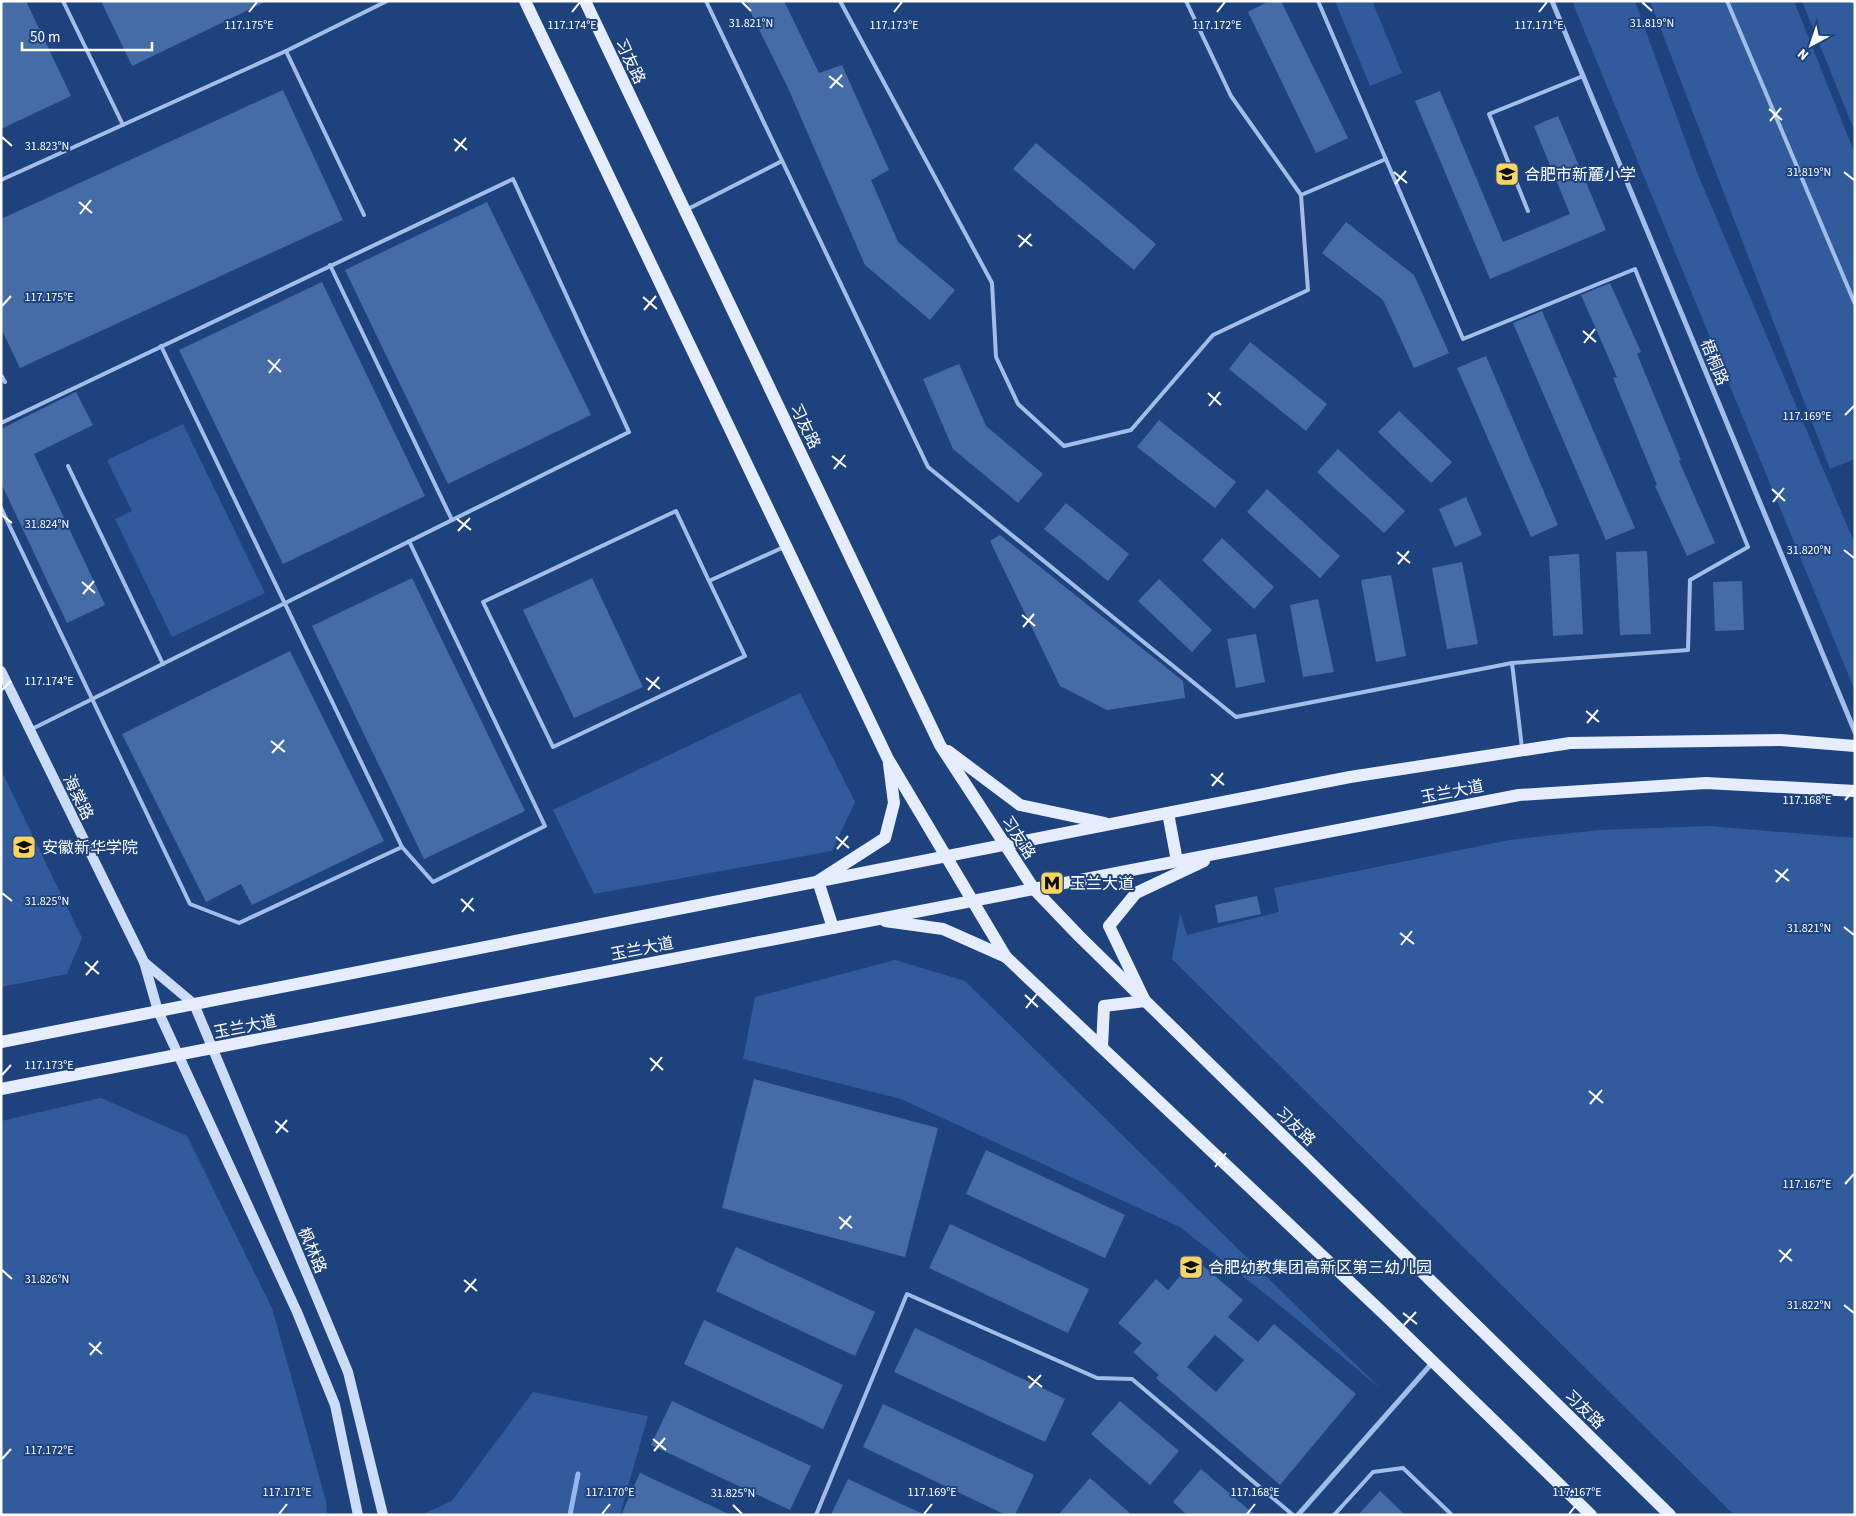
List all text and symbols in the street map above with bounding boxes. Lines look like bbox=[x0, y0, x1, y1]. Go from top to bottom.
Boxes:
text: 31.821°N bbox=[729, 15, 773, 32]
text: 31.819°N bbox=[1630, 15, 1674, 32]
text: 117.175°E bbox=[224, 17, 274, 34]
text: 117.174°E bbox=[547, 17, 597, 34]
text: 117.173°E bbox=[869, 17, 919, 34]
text: 117.172°E bbox=[1192, 17, 1242, 34]
text: 117.171°E bbox=[1514, 17, 1564, 34]
scale bar bbox=[22, 20, 152, 52]
north arrow bbox=[1786, 20, 1836, 70]
text: 50 m bbox=[30, 27, 60, 48]
street label: 习友路 bbox=[610, 35, 651, 88]
text: N bbox=[1793, 44, 1813, 65]
text: 31.823°N bbox=[25, 138, 69, 155]
school or university icon: 合肥市新麓小学 bbox=[1494, 161, 1520, 187]
place label: 合肥市新麓小学 bbox=[1524, 164, 1636, 186]
text: 31.819°N bbox=[1787, 164, 1831, 181]
text: 117.175°E bbox=[24, 289, 74, 306]
street label: 梧桐路 bbox=[1695, 336, 1733, 389]
street label: 习友路 bbox=[785, 400, 826, 453]
text: 117.169°E bbox=[1782, 408, 1832, 425]
text: 31.824°N bbox=[25, 516, 69, 533]
text: 31.820°N bbox=[1787, 542, 1831, 559]
text: 117.174°E bbox=[24, 673, 74, 690]
street label: 海棠路 bbox=[58, 771, 99, 824]
street label: 玉兰大道 bbox=[1419, 775, 1486, 809]
text: 117.168°E bbox=[1782, 792, 1832, 809]
street label: 习友路 bbox=[996, 811, 1040, 864]
school or university icon: 安徽新华学院 bbox=[11, 834, 37, 860]
place label: 安徽新华学院 bbox=[42, 837, 138, 859]
metro station icon: 玉兰大道 bbox=[1039, 870, 1065, 896]
place label: 玉兰大道 bbox=[1070, 873, 1134, 895]
text: 31.825°N bbox=[25, 893, 69, 910]
text: 31.821°N bbox=[1787, 920, 1831, 937]
street label: 玉兰大道 bbox=[609, 932, 676, 966]
street label: 玉兰大道 bbox=[212, 1010, 279, 1044]
text: 117.173°E bbox=[24, 1057, 74, 1074]
street label: 习友路 bbox=[1270, 1102, 1320, 1151]
text: 117.167°E bbox=[1782, 1176, 1832, 1193]
street label: 枫林路 bbox=[293, 1224, 332, 1277]
school or university icon: 合肥幼教集团高新区第三幼儿园 bbox=[1178, 1254, 1204, 1280]
place label: 合肥幼教集团高新区第三幼儿园 bbox=[1208, 1257, 1432, 1279]
text: 31.826°N bbox=[25, 1271, 69, 1288]
text: 31.822°N bbox=[1787, 1297, 1831, 1314]
street label: 习友路 bbox=[1559, 1385, 1609, 1434]
text: 117.172°E bbox=[24, 1442, 74, 1459]
text: 117.171°E bbox=[262, 1484, 312, 1501]
text: 117.170°E bbox=[585, 1484, 635, 1501]
text: 117.169°E bbox=[907, 1484, 957, 1501]
text: 117.168°E bbox=[1230, 1484, 1280, 1501]
text: 117.167°E bbox=[1552, 1484, 1602, 1501]
text: 31.825°N bbox=[711, 1485, 755, 1502]

